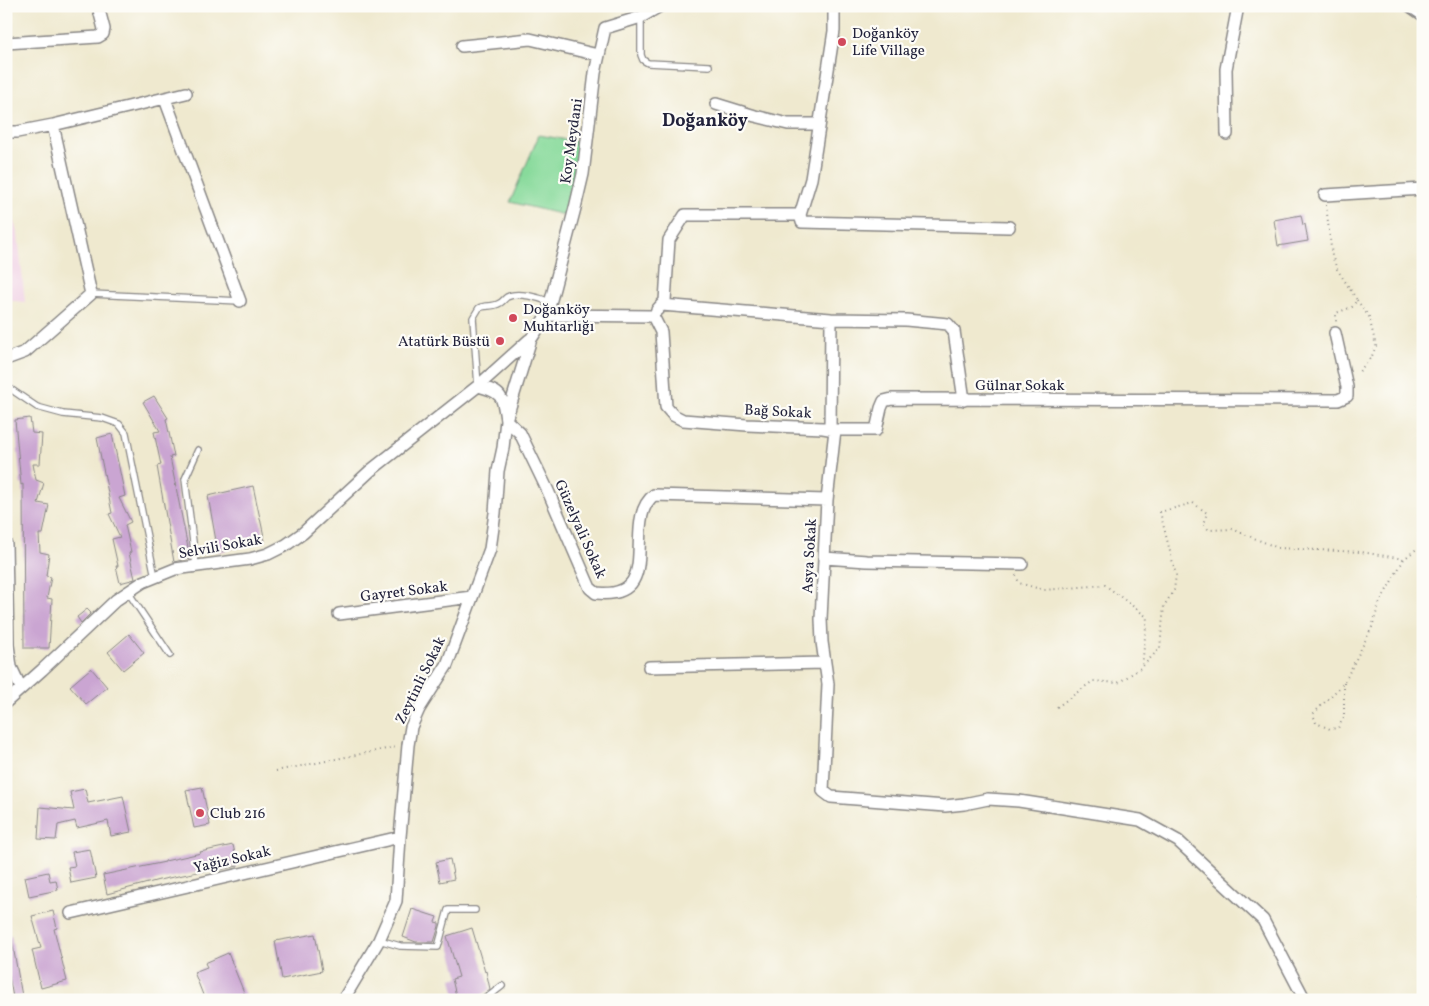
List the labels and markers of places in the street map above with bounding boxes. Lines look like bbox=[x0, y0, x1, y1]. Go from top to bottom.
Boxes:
place label: Doğanköy Life Village bbox=[852, 24, 925, 62]
marker: Doğanköy Life Village bbox=[836, 36, 848, 48]
place label: Doğanköy Muhtarlığı bbox=[523, 300, 594, 338]
marker: Doğanköy Muhtarlığı bbox=[507, 312, 519, 324]
place label: Atatürk Büstü bbox=[398, 332, 490, 353]
marker: Atatürk Büstü bbox=[494, 335, 506, 347]
place label: Club 216 bbox=[210, 804, 265, 825]
marker: Club 216 bbox=[194, 807, 206, 819]

